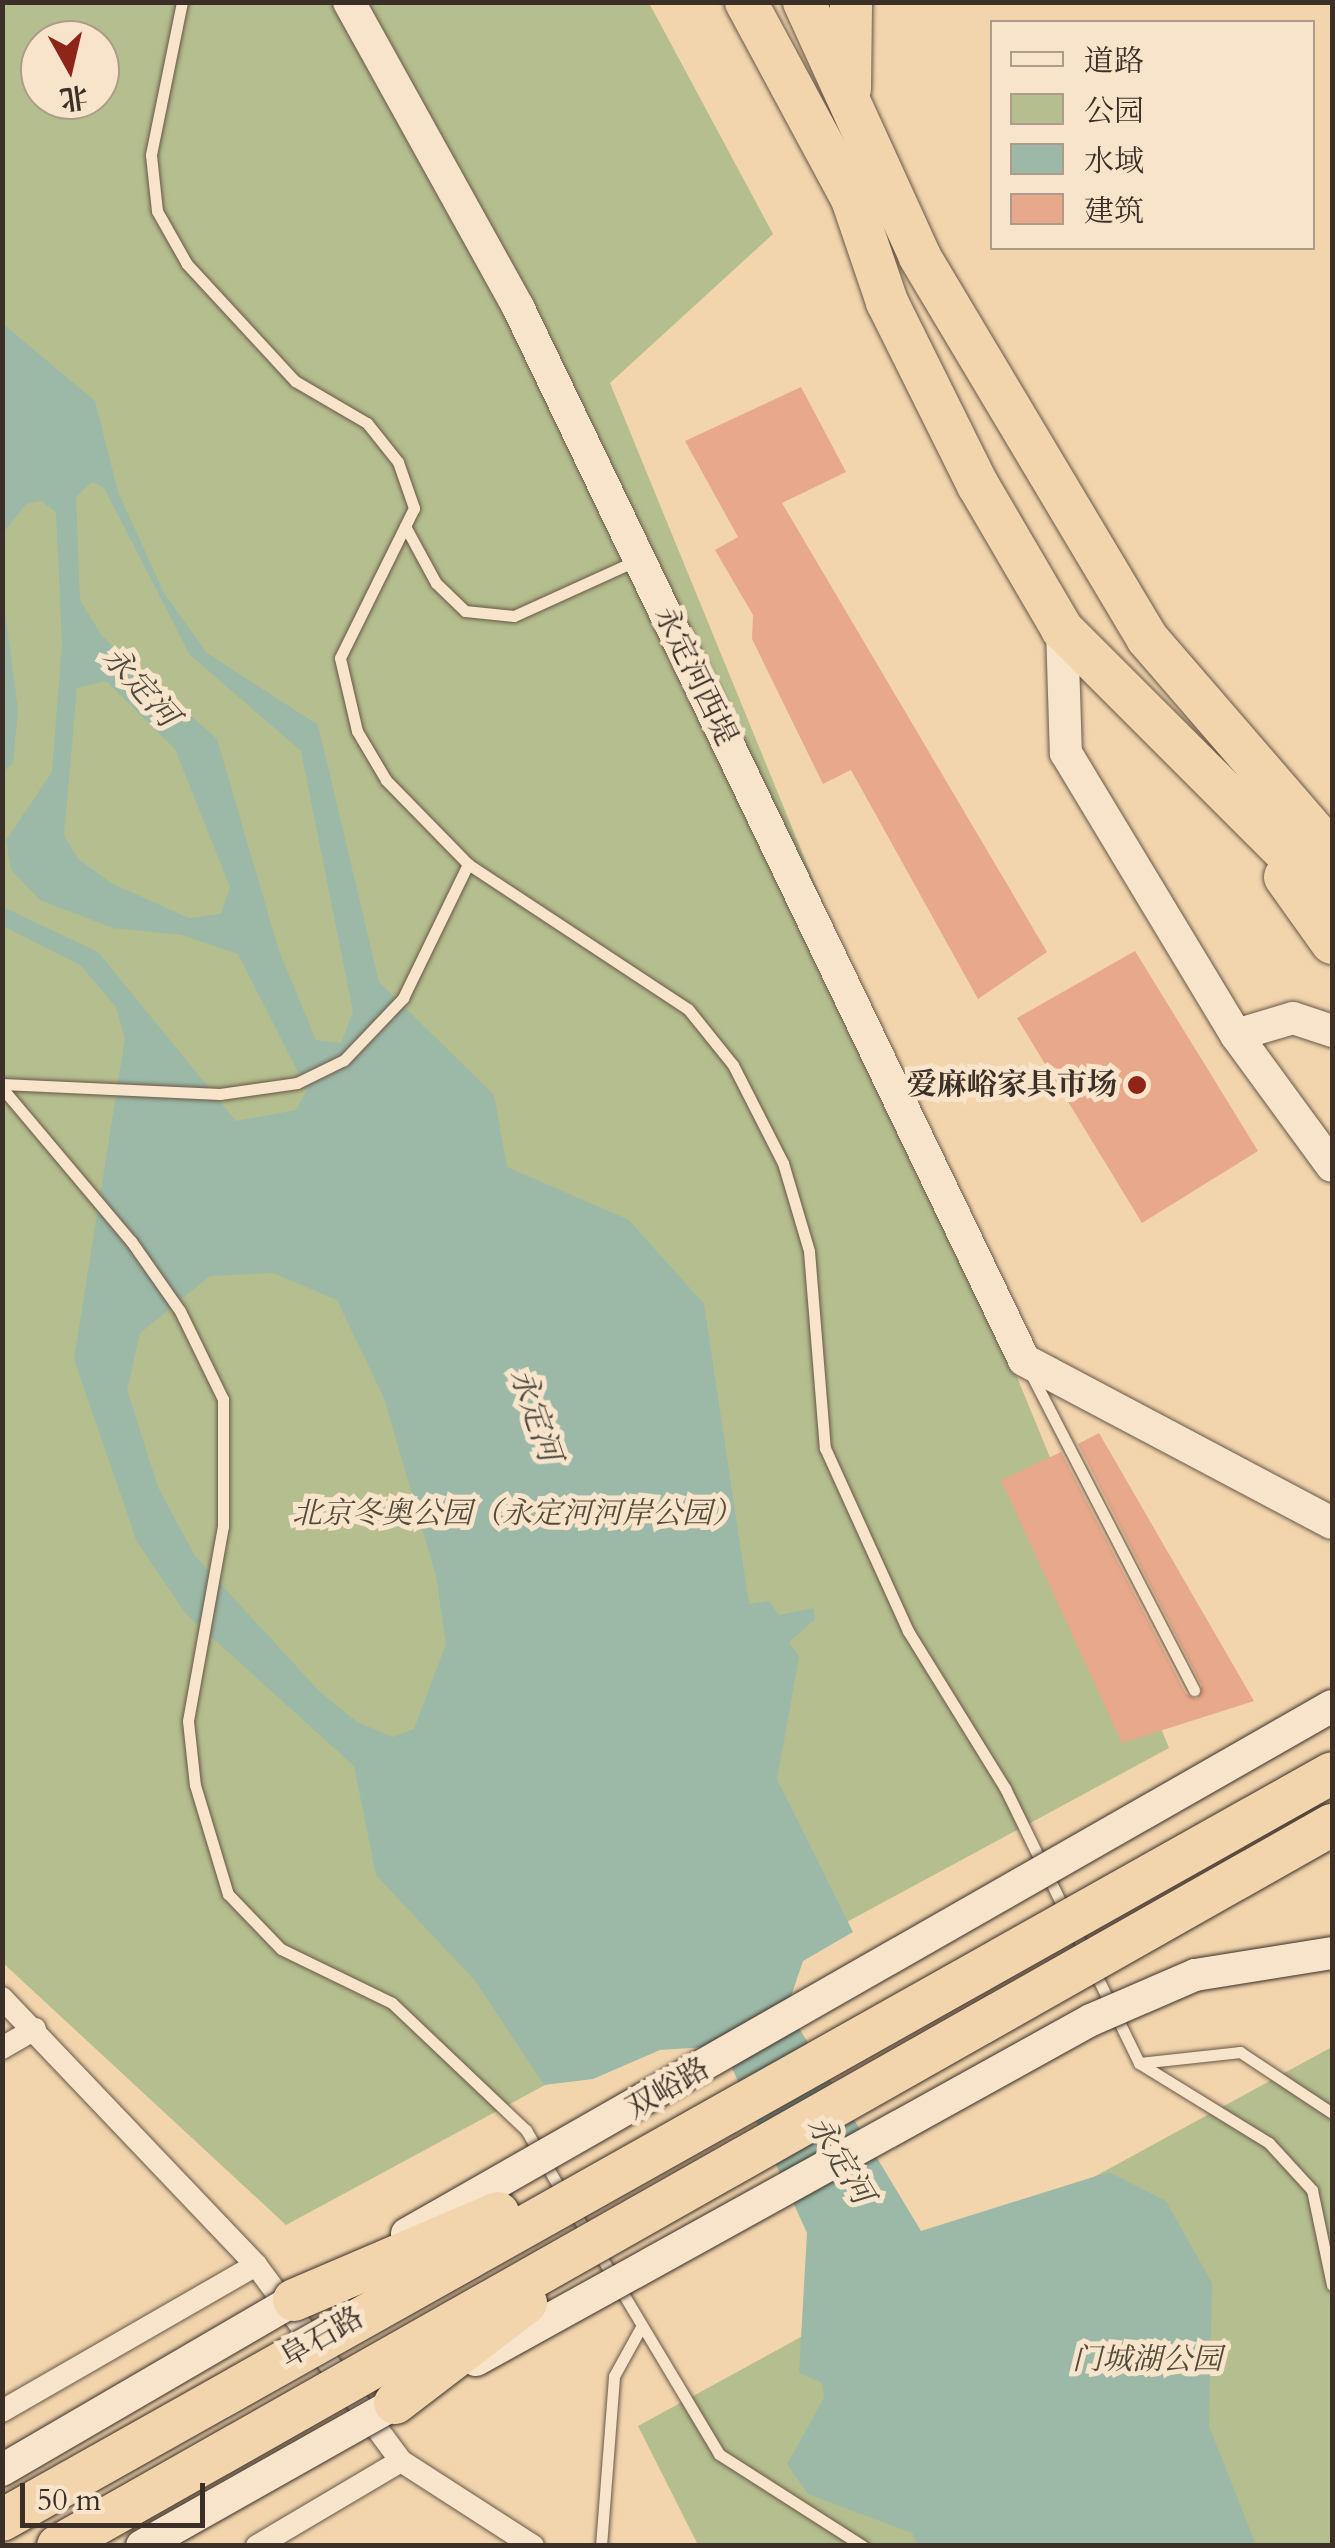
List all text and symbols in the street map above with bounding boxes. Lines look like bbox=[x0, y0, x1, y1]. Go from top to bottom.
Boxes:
north arrow bbox=[20, 20, 120, 120]
legend bbox=[990, 20, 1315, 250]
text: 道路 bbox=[1084, 41, 1144, 82]
text: 北 bbox=[57, 77, 90, 118]
text: 公园 bbox=[1084, 91, 1144, 132]
text: 水域 bbox=[1084, 141, 1144, 182]
text: 建筑 bbox=[1084, 191, 1144, 232]
street label: 永定河西堤 bbox=[646, 601, 744, 751]
water label: 永定河 bbox=[94, 638, 186, 736]
place label: 爱麻峪家具市场 bbox=[907, 1067, 1117, 1103]
marker: 爱麻峪家具市场 bbox=[1126, 1074, 1148, 1096]
water label: 永定河 bbox=[501, 1363, 569, 1467]
park label: 北京冬奥公园（永定河河岸公园） bbox=[292, 1496, 742, 1532]
street label: 双峪路 bbox=[620, 2051, 716, 2127]
water label: 永定河 bbox=[799, 2109, 881, 2211]
street label: 阜石路 bbox=[274, 2300, 370, 2376]
park label: 门城湖公园 bbox=[1072, 2342, 1222, 2378]
scale bar bbox=[25, 2463, 210, 2525]
text: 50 m bbox=[37, 2480, 101, 2521]

